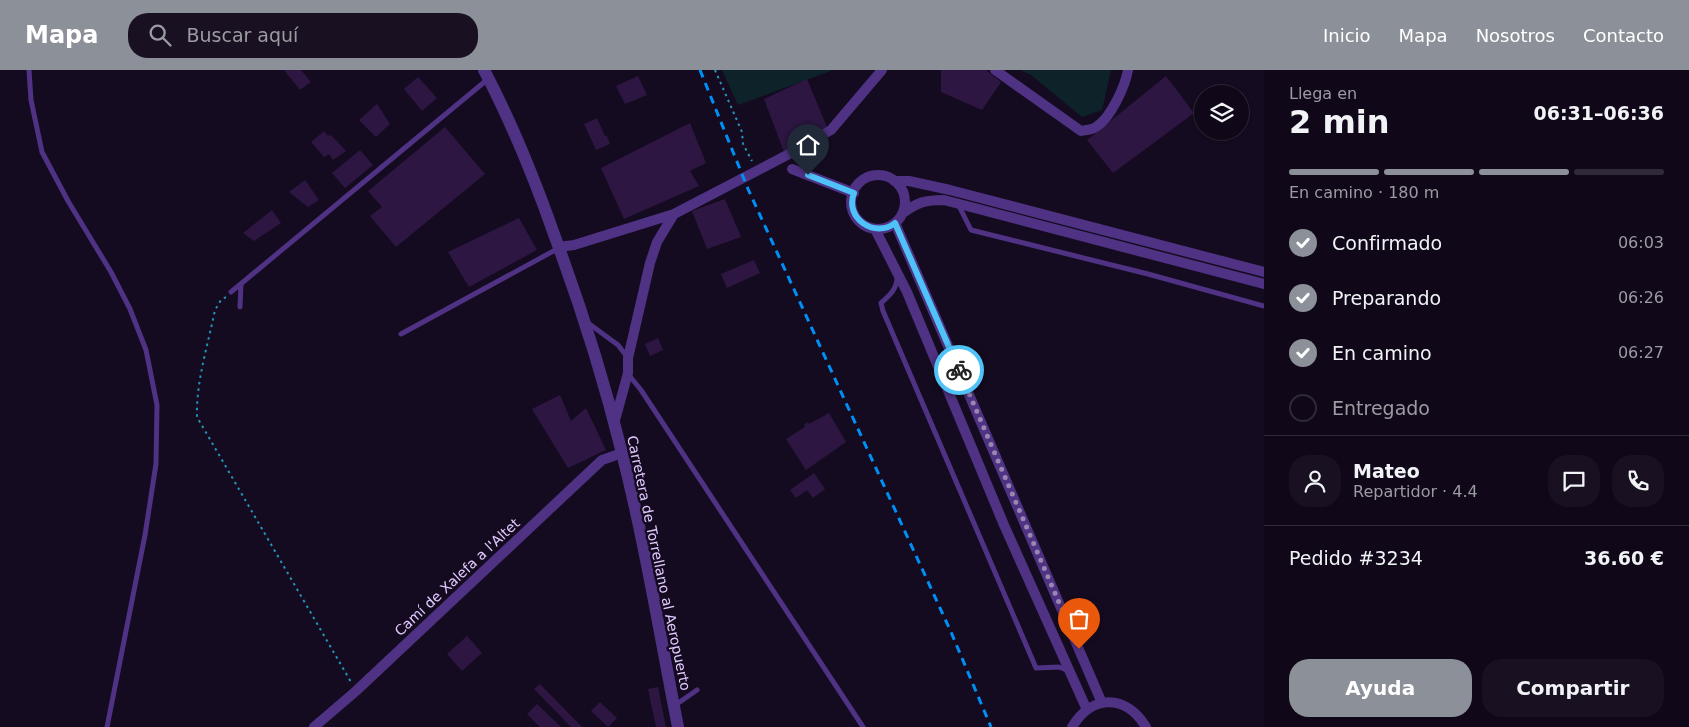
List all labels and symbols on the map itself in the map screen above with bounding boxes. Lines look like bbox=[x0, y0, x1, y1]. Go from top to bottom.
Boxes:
pin bbox=[787, 124, 829, 175]
courier bbox=[934, 345, 984, 395]
street label: Carretera de Torrellano al Aeropuerto bbox=[624, 434, 694, 692]
street label: Camí de Xalefa a l'Altet bbox=[391, 515, 523, 639]
pin bbox=[1058, 598, 1100, 649]

